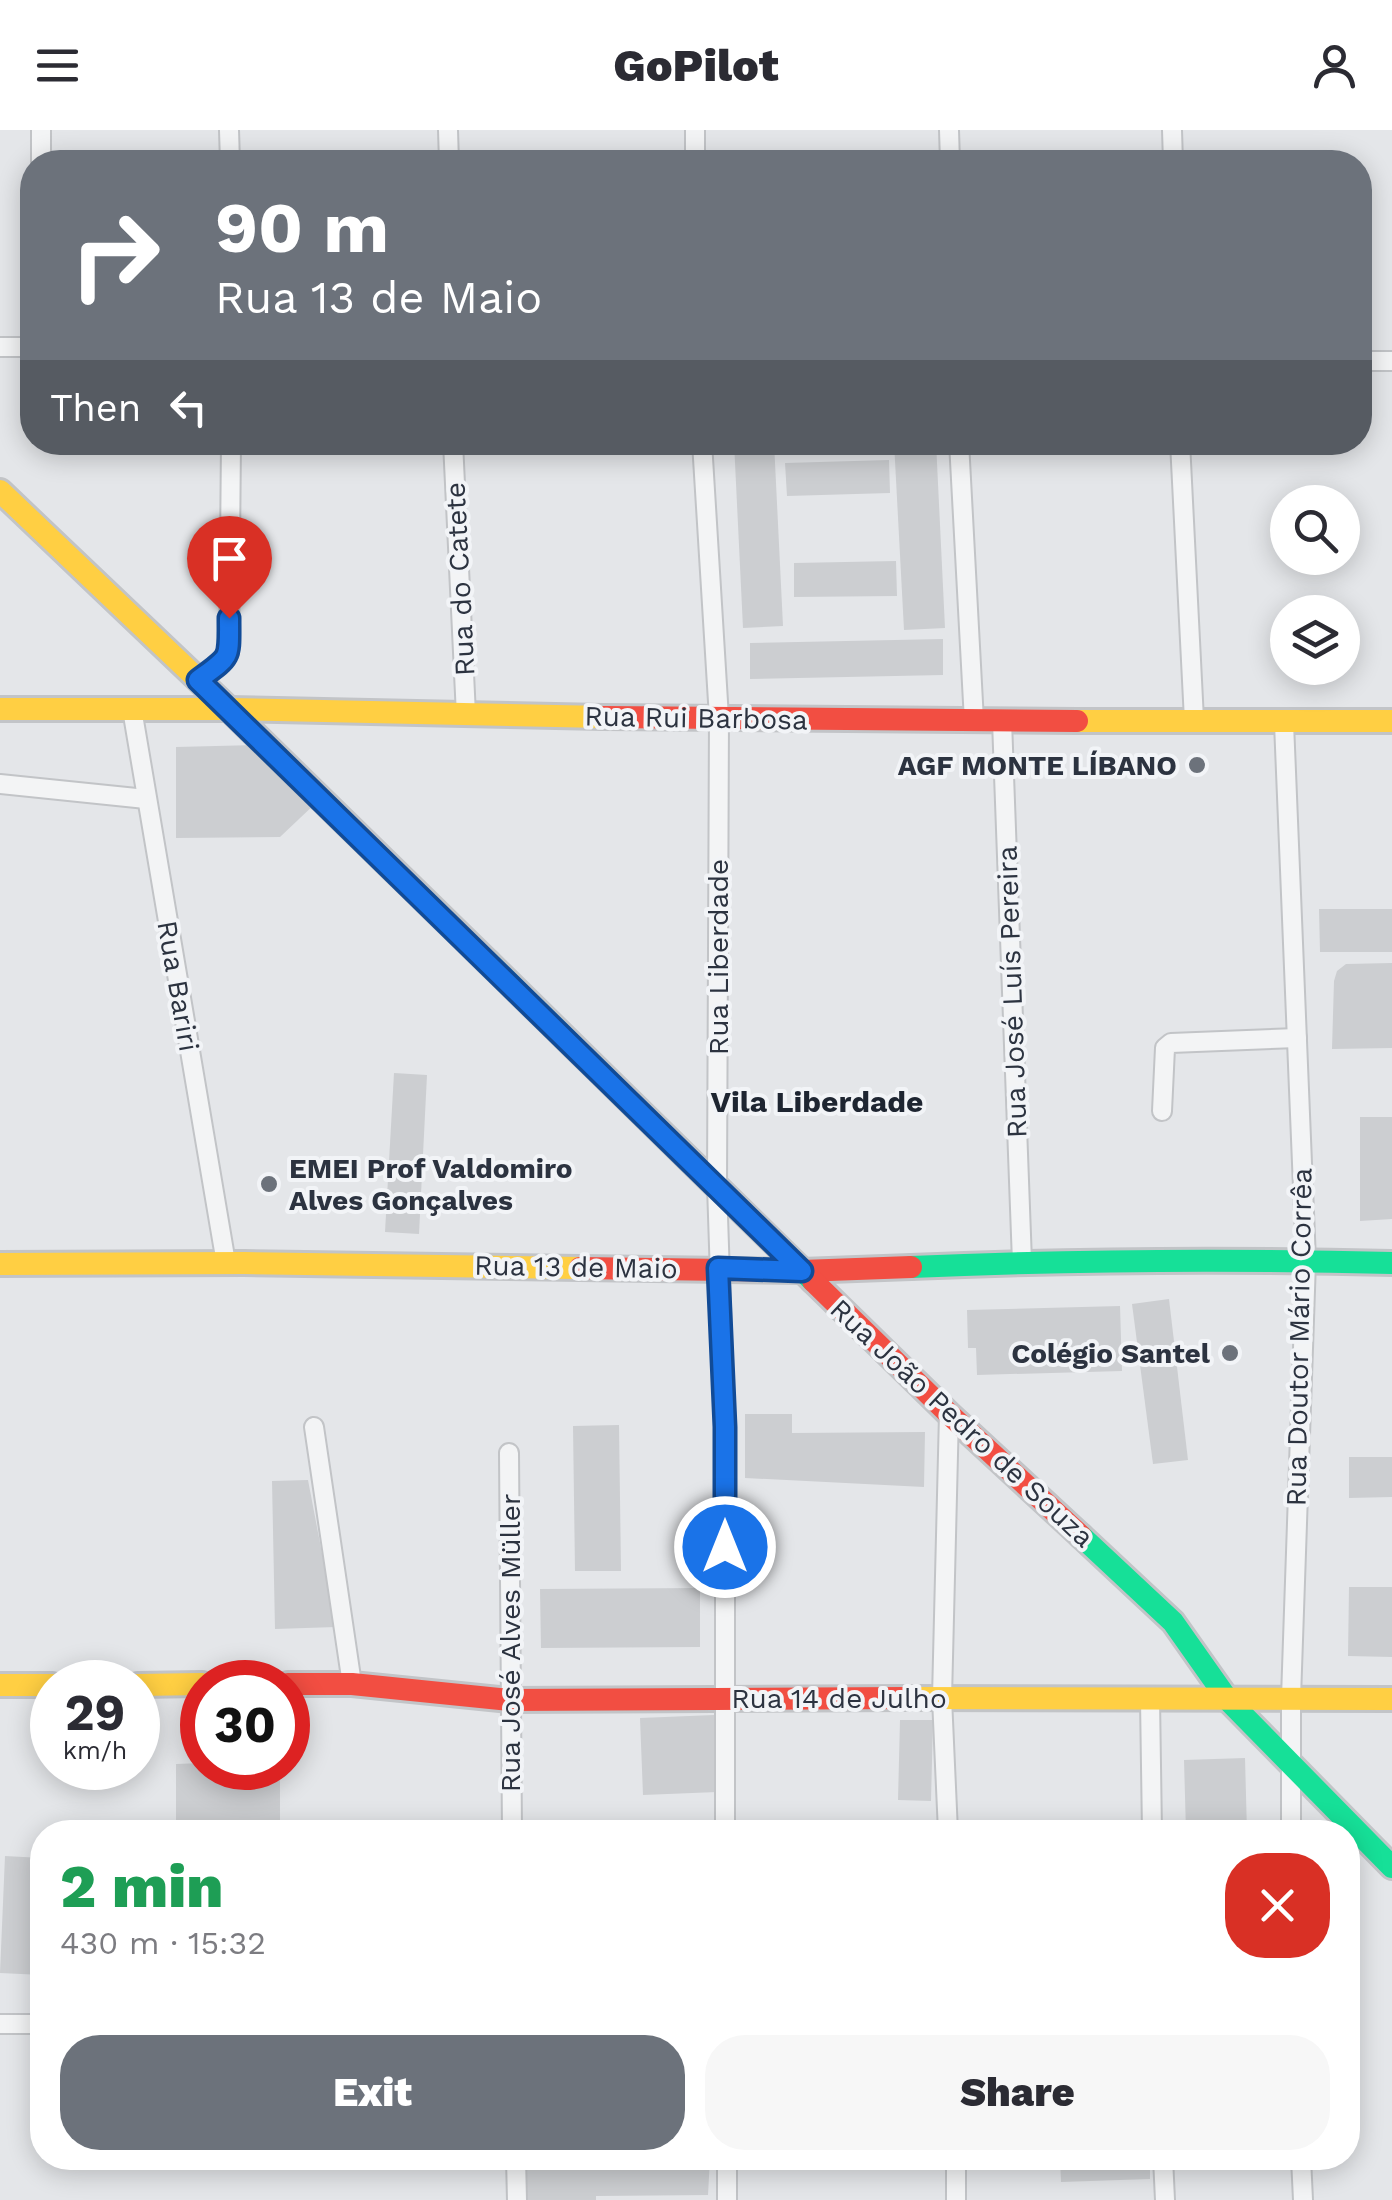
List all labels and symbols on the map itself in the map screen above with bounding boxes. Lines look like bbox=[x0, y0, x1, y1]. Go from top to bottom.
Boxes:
street label: Rua do Catete bbox=[438, 481, 482, 677]
pin bbox=[187, 516, 272, 619]
street label: Rua Rui Barbosa bbox=[584, 700, 808, 736]
place label: AGF MONTE LÍBANO bbox=[898, 749, 1177, 782]
marker: AGF MONTE LÍBANO bbox=[1186, 754, 1208, 776]
street label: Rua José Luís Pereira bbox=[990, 845, 1034, 1139]
street label: Rua Liberdade bbox=[702, 859, 735, 1055]
street label: Rua Bariri bbox=[150, 918, 206, 1054]
district label: Vila Liberdade bbox=[711, 1084, 923, 1119]
place label: EMEI Prof Valdomiro Alves Gonçalves bbox=[289, 1152, 573, 1217]
street label: Rua Doutor Mário Corrêa bbox=[1280, 1167, 1318, 1507]
marker: EMEI Prof Valdomiro Alves Gonçalves bbox=[258, 1173, 280, 1195]
street label: Rua 13 de Maio bbox=[474, 1249, 678, 1285]
street label: Rua João Pedro de Souza bbox=[823, 1292, 1101, 1554]
place label: Colégio Santel bbox=[1011, 1337, 1211, 1370]
marker: Colégio Santel bbox=[1219, 1342, 1241, 1364]
street label: Rua José Alves Müller bbox=[494, 1494, 527, 1792]
position arrow bbox=[673, 1495, 777, 1599]
speed limit sign: 30 bbox=[180, 1660, 310, 1790]
street label: Rua 14 de Julho bbox=[731, 1682, 947, 1715]

